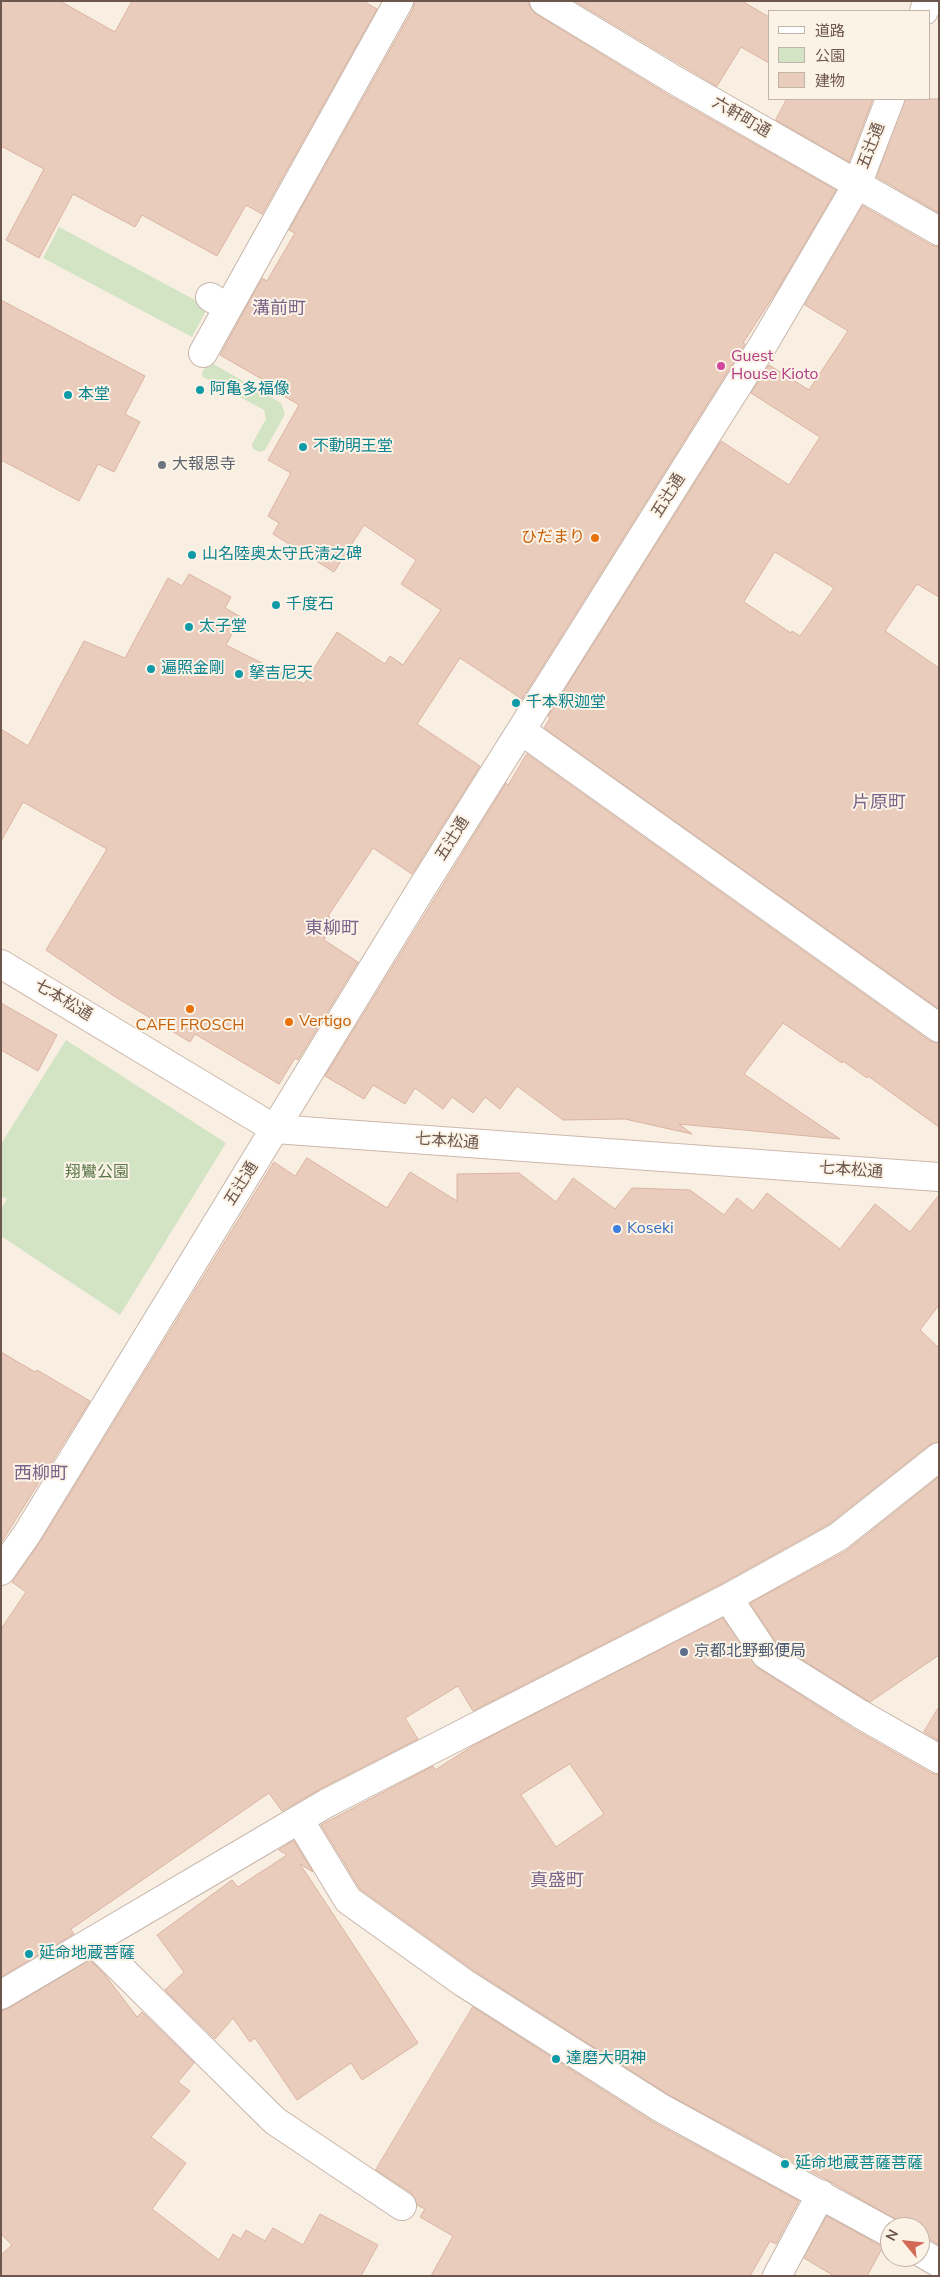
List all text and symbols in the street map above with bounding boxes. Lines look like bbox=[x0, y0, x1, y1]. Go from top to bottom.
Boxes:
legend bbox=[768, 10, 930, 100]
text: 道路 bbox=[815, 21, 845, 41]
text: 公園 bbox=[815, 46, 845, 66]
text: 建物 bbox=[815, 71, 845, 91]
street label: 六軒町通 bbox=[708, 94, 774, 142]
street label: 五辻通 bbox=[854, 120, 890, 172]
district label: 溝前町 bbox=[252, 299, 306, 321]
place label: Guest House Kioto bbox=[731, 347, 818, 385]
marker: Guest House Kioto bbox=[715, 360, 727, 372]
place label: 阿亀多福像 bbox=[210, 380, 290, 400]
marker: 阿亀多福像 bbox=[194, 384, 206, 396]
place label: 本堂 bbox=[78, 385, 110, 405]
marker: 本堂 bbox=[62, 389, 74, 401]
place label: 不動明王堂 bbox=[313, 437, 393, 457]
marker: 不動明王堂 bbox=[297, 441, 309, 453]
place label: 大報恩寺 bbox=[172, 455, 236, 475]
marker: 大報恩寺 bbox=[156, 459, 168, 471]
street label: 五辻通 bbox=[648, 471, 690, 521]
place label: ひだまり bbox=[521, 528, 585, 548]
marker: ひだまり bbox=[589, 532, 601, 544]
place label: 山名陸奥太守氏淸之碑 bbox=[202, 545, 362, 565]
marker: 山名陸奥太守氏淸之碑 bbox=[186, 549, 198, 561]
place label: 千度石 bbox=[286, 595, 334, 615]
marker: 千度石 bbox=[270, 599, 282, 611]
place label: 太子堂 bbox=[199, 617, 247, 637]
marker: 太子堂 bbox=[183, 621, 195, 633]
place label: 遍照金剛 bbox=[161, 659, 225, 679]
marker: 遍照金剛 bbox=[145, 663, 157, 675]
place label: 拏吉尼天 bbox=[249, 664, 313, 684]
marker: 拏吉尼天 bbox=[233, 668, 245, 680]
place label: 千本釈迦堂 bbox=[526, 693, 606, 713]
marker: 千本釈迦堂 bbox=[510, 697, 522, 709]
district label: 片原町 bbox=[852, 793, 906, 815]
street label: 五辻通 bbox=[432, 814, 474, 864]
district label: 東柳町 bbox=[305, 919, 359, 941]
street label: 七本松通 bbox=[31, 976, 95, 1026]
marker: CAFE FROSCH bbox=[184, 1003, 196, 1015]
place label: Vertigo bbox=[299, 1012, 351, 1032]
place label: CAFE FROSCH bbox=[136, 1016, 244, 1036]
marker: Vertigo bbox=[283, 1016, 295, 1028]
street label: 七本松通 bbox=[414, 1130, 480, 1154]
street label: 五辻通 bbox=[221, 1159, 263, 1209]
street label: 七本松通 bbox=[818, 1159, 884, 1183]
park label: 翔鸞公園 bbox=[65, 1163, 129, 1183]
place label: Koseki bbox=[627, 1219, 674, 1239]
marker: Koseki bbox=[611, 1223, 623, 1235]
district label: 西柳町 bbox=[14, 1464, 68, 1486]
place label: 京都北野郵便局 bbox=[694, 1642, 806, 1662]
marker: 京都北野郵便局 bbox=[678, 1646, 690, 1658]
district label: 真盛町 bbox=[530, 1871, 584, 1893]
place label: 延命地蔵菩薩 bbox=[39, 1944, 135, 1964]
marker: 延命地蔵菩薩 bbox=[23, 1948, 35, 1960]
place label: 達磨大明神 bbox=[566, 2049, 646, 2069]
marker: 達磨大明神 bbox=[550, 2053, 562, 2065]
place label: 延命地蔵菩薩菩薩 bbox=[795, 2154, 923, 2174]
marker: 延命地蔵菩薩菩薩 bbox=[779, 2158, 791, 2170]
north arrow bbox=[880, 2217, 930, 2267]
text: N bbox=[881, 2226, 903, 2244]

